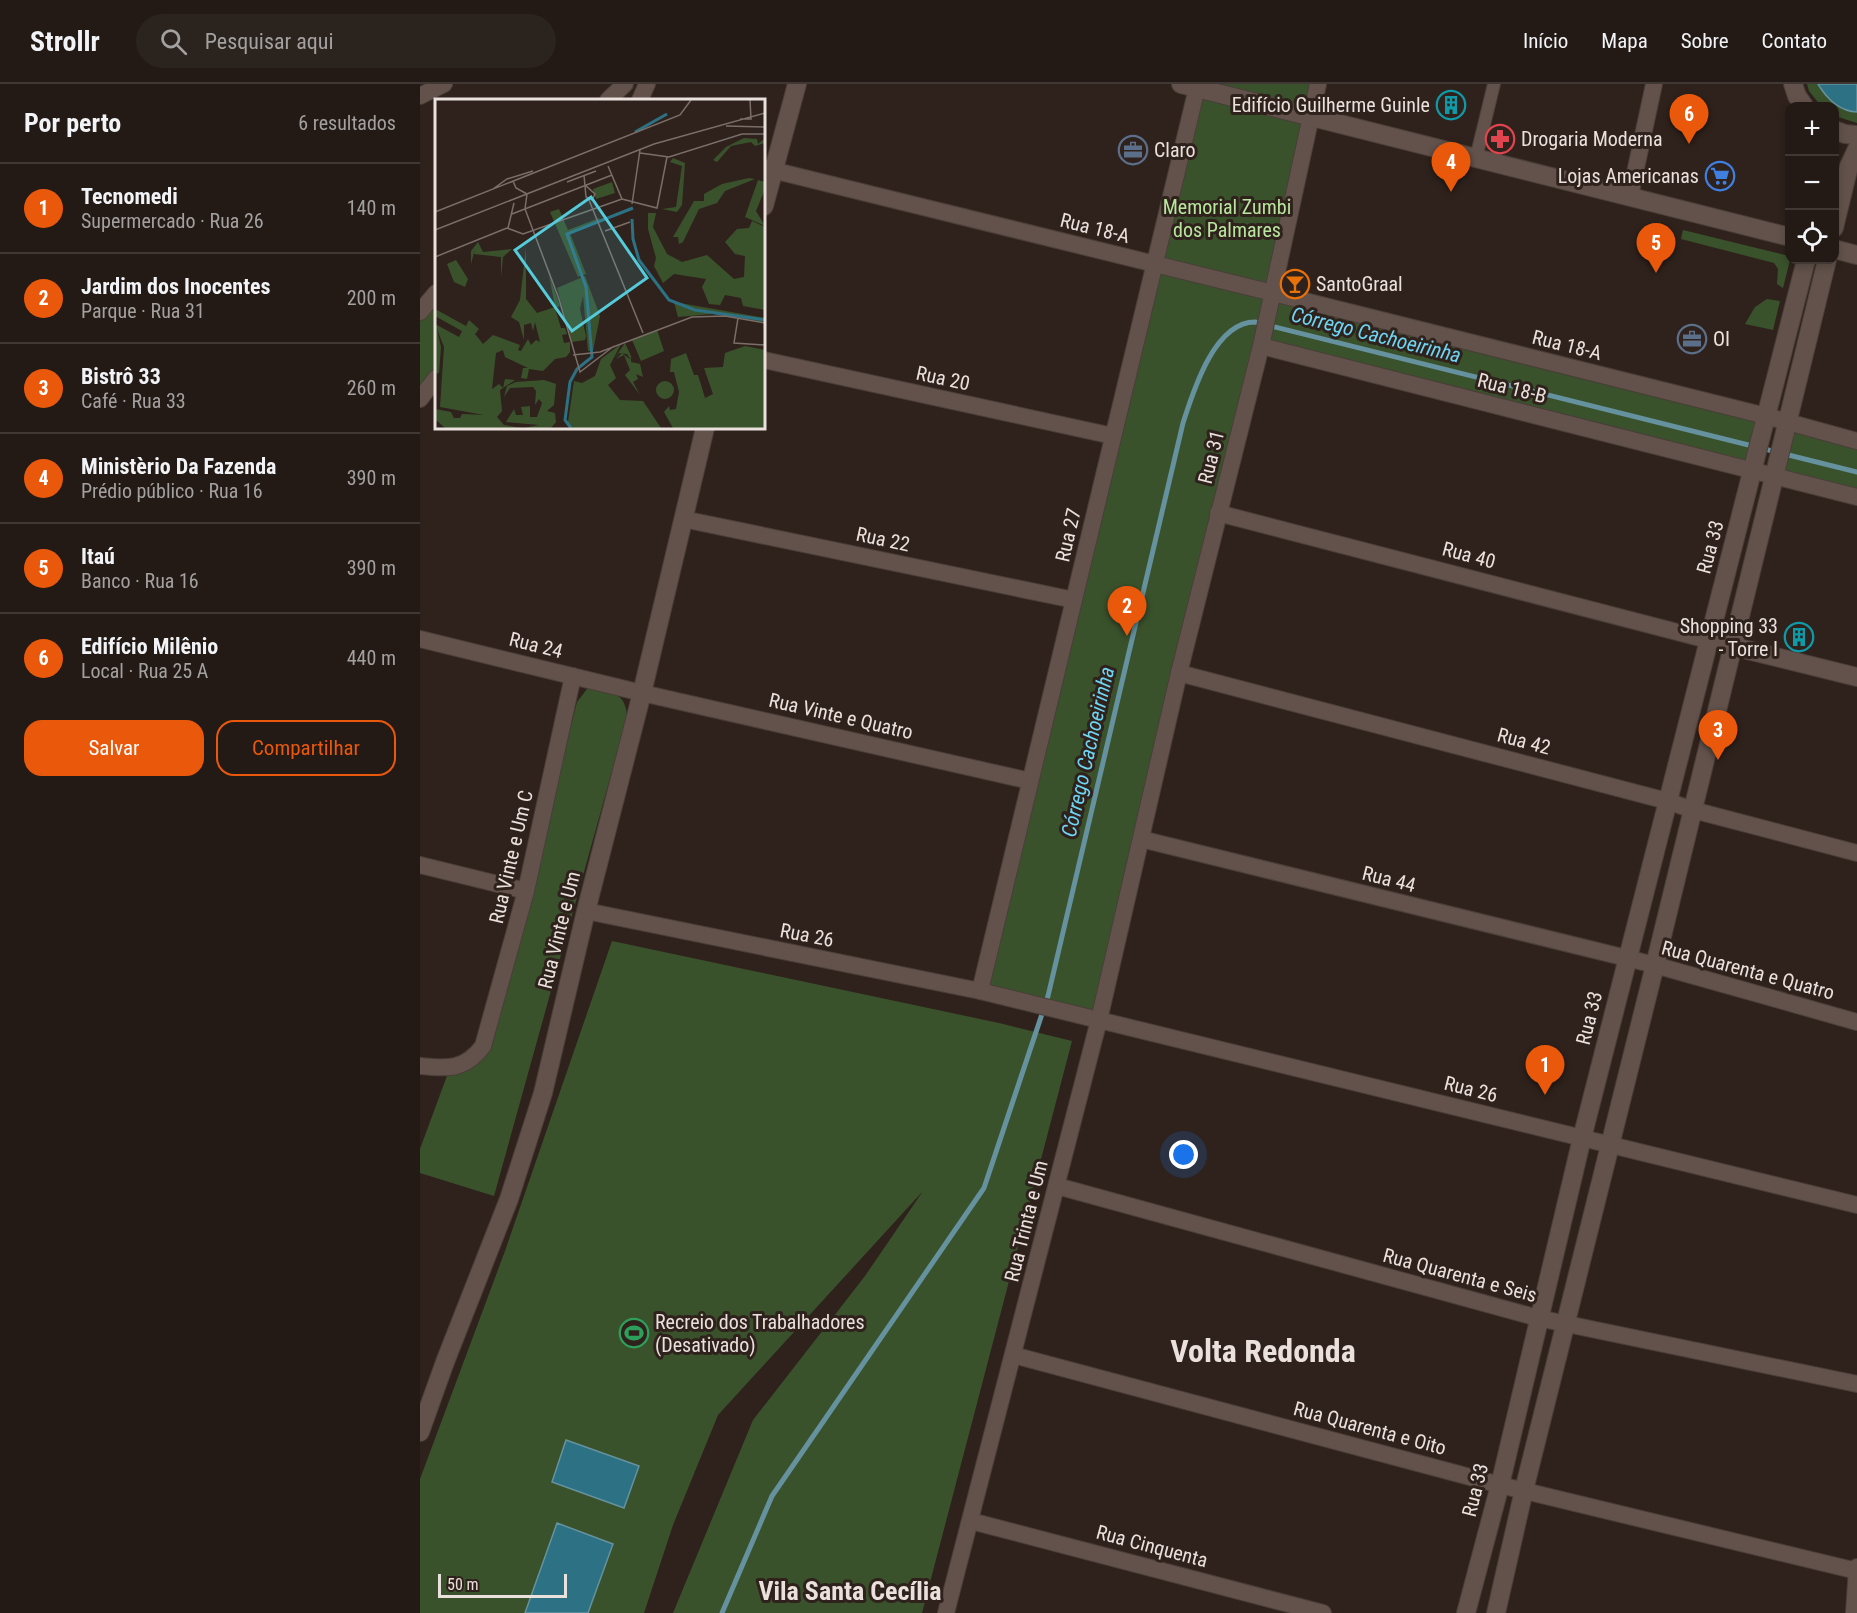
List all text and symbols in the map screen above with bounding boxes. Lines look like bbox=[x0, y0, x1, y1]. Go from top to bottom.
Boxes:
search box bbox=[136, 14, 556, 68]
text: Strollr bbox=[30, 25, 100, 58]
icon: search bbox=[157, 25, 190, 58]
text: Pesquisar aqui bbox=[205, 29, 333, 54]
text: Início bbox=[1523, 29, 1568, 53]
text: Mapa bbox=[1601, 29, 1648, 53]
text: Sobre bbox=[1681, 29, 1729, 53]
text: Contato bbox=[1762, 29, 1827, 53]
building icon: Edifício Guilherme Guinle bbox=[1435, 89, 1467, 121]
place label: Edifício Guilherme Guinle bbox=[1232, 93, 1430, 117]
pin: 6 bbox=[1670, 94, 1708, 144]
inset map bbox=[435, 99, 765, 429]
map controls bbox=[1785, 102, 1839, 264]
button: + bbox=[1785, 102, 1839, 156]
text: Por perto bbox=[24, 108, 121, 138]
text: 6 resultados bbox=[298, 111, 396, 135]
pharmacy icon: Drogaria Moderna bbox=[1484, 123, 1516, 155]
place label: Drogaria Moderna bbox=[1521, 127, 1662, 151]
office icon: Claro bbox=[1117, 134, 1149, 166]
place label: Claro bbox=[1154, 138, 1195, 162]
pin: 4 bbox=[1432, 142, 1470, 192]
button: − bbox=[1785, 156, 1839, 210]
supermarket icon: Lojas Americanas bbox=[1704, 160, 1736, 192]
place label: Lojas Americanas bbox=[1558, 164, 1699, 188]
text: Tecnomedi bbox=[81, 184, 178, 209]
park label: Memorial Zumbi dos Palmares bbox=[1163, 195, 1291, 242]
text: 1 bbox=[38, 196, 49, 220]
text: 140 m bbox=[347, 196, 396, 220]
street label: Rua 18-A bbox=[1058, 208, 1133, 248]
text: Supermercado · Rua 26 bbox=[81, 209, 264, 233]
button: locate bbox=[1785, 210, 1839, 264]
pin: 5 bbox=[1636, 224, 1676, 273]
bar icon: SantoGraal bbox=[1279, 268, 1311, 300]
place label: SantoGraal bbox=[1316, 272, 1403, 296]
text: Jardim dos Inocentes bbox=[81, 274, 270, 299]
text: 2 bbox=[38, 286, 49, 310]
text: 200 m bbox=[347, 286, 396, 310]
text: Parque · Rua 31 bbox=[81, 299, 205, 323]
water label: Córrego Cachoeirinha bbox=[1289, 302, 1463, 368]
office icon: OI bbox=[1676, 323, 1708, 355]
street label: Rua 18-A bbox=[1530, 325, 1605, 365]
place label: OI bbox=[1713, 327, 1730, 351]
street label: Rua 20 bbox=[914, 361, 972, 395]
text: Bistrô 33 bbox=[81, 364, 161, 389]
street label: Rua 18-B bbox=[1475, 368, 1549, 408]
text: 3 bbox=[38, 376, 49, 400]
text: 260 m bbox=[347, 376, 396, 400]
text: Café · Rua 33 bbox=[81, 389, 186, 413]
street label: Rua 31 bbox=[1193, 428, 1229, 486]
text: Ministèrio Da Fazenda bbox=[81, 454, 276, 479]
text: 4 bbox=[38, 466, 49, 490]
text: 390 m bbox=[347, 466, 396, 490]
text: Prédio público · Rua 16 bbox=[81, 479, 263, 503]
street label: Rua 27 bbox=[1050, 506, 1086, 564]
street label: Rua 33 bbox=[1691, 518, 1729, 576]
street label: Rua 22 bbox=[854, 522, 912, 556]
street label: Rua 40 bbox=[1440, 536, 1498, 574]
text: Itaú bbox=[81, 544, 115, 569]
text: 5 bbox=[38, 556, 49, 580]
text: 390 m bbox=[347, 556, 396, 580]
text: Banco · Rua 16 bbox=[81, 569, 199, 593]
pin: 2 bbox=[1108, 586, 1146, 636]
place label: Shopping 33 - Torre I bbox=[1680, 614, 1778, 661]
building icon: Shopping 33 - Torre I bbox=[1783, 621, 1815, 653]
street label: Rua 24 bbox=[507, 627, 565, 663]
text: Edifício Milênio bbox=[81, 634, 218, 659]
text: 6 bbox=[38, 646, 49, 670]
text: 440 m bbox=[347, 646, 396, 670]
text: Local · Rua 25 A bbox=[81, 659, 208, 683]
water label: Córrego Cachoeirinha bbox=[1057, 665, 1119, 839]
street label: Rua Vinte e Quatro bbox=[767, 688, 915, 744]
pin: 3 bbox=[1698, 710, 1738, 760]
button: Salvar bbox=[24, 720, 204, 776]
button: Compartilhar bbox=[216, 720, 396, 776]
street label: Rua 42 bbox=[1495, 722, 1553, 760]
street label: Rua Vinte e Um C bbox=[484, 788, 538, 926]
street label: Rua 44 bbox=[1360, 861, 1418, 897]
street label: Rua Vinte e Um bbox=[533, 869, 585, 991]
street label: Rua 26 bbox=[778, 918, 836, 952]
street label: Rua Quarenta e Quatro bbox=[1659, 935, 1837, 1005]
street label: Rua 33 bbox=[1571, 989, 1607, 1047]
pin: 1 bbox=[1526, 1046, 1564, 1095]
street label: Rua 26 bbox=[1442, 1071, 1500, 1107]
your location bbox=[1169, 1140, 1198, 1169]
street label: Rua Trinta e Um bbox=[999, 1158, 1053, 1284]
street label: Rua Quarenta e Seis bbox=[1380, 1243, 1540, 1307]
place label: Recreio dos Trabalhadores (Desativado) bbox=[655, 1310, 865, 1357]
sports icon: Recreio dos Trabalhadores (Desativado) bbox=[618, 1317, 650, 1349]
district label: Volta Redonda bbox=[1170, 1332, 1356, 1370]
street label: Rua Quarenta e Oito bbox=[1291, 1396, 1449, 1460]
street label: Rua 33 bbox=[1457, 1461, 1493, 1519]
street label: Rua Cinquenta bbox=[1094, 1520, 1210, 1572]
scale bar bbox=[438, 1571, 567, 1598]
text: 50 m bbox=[447, 1575, 479, 1594]
district label: Vila Santa Cecília bbox=[758, 1576, 942, 1606]

